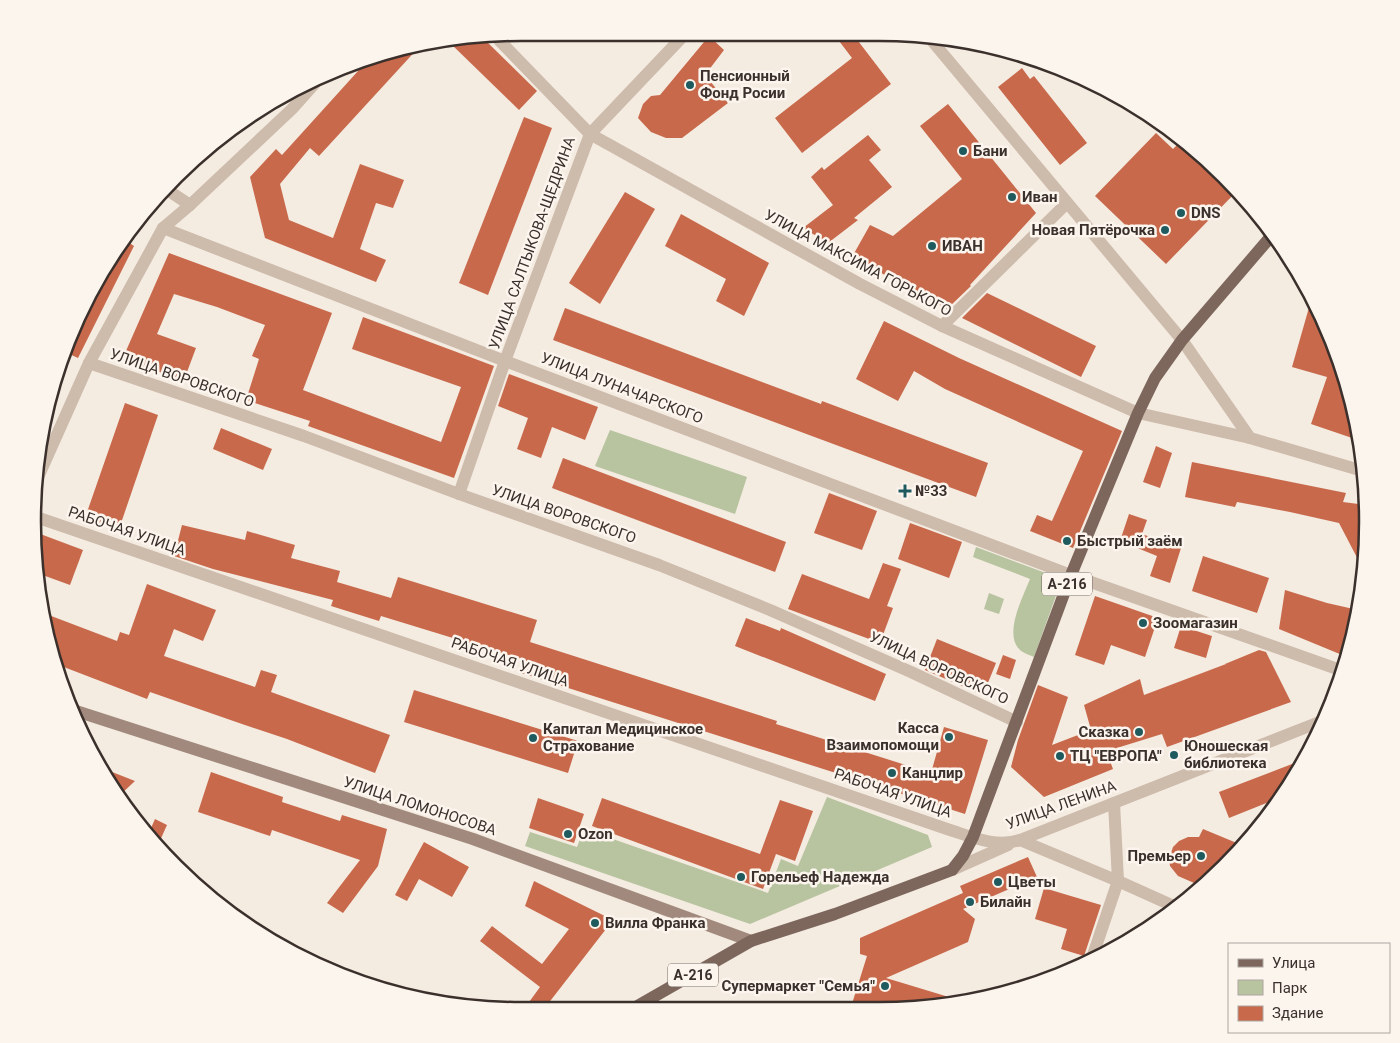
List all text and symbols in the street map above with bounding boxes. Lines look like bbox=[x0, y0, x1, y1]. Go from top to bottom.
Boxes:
place label: Пенсионный Фонд Росии bbox=[700, 67, 790, 102]
marker: Пенсионный Фонд Росии bbox=[684, 79, 696, 91]
street label: УЛИЦА САЛТЫКОВА-ЩЕДРИНА bbox=[485, 134, 579, 352]
place label: Бани bbox=[973, 142, 1007, 160]
marker: Бани bbox=[957, 145, 969, 157]
place label: Иван bbox=[1022, 188, 1058, 206]
marker: Иван bbox=[1006, 191, 1018, 203]
place label: DNS bbox=[1191, 204, 1221, 222]
street label: УЛИЦА МАКСИМА ГОРЬКОГО bbox=[761, 206, 955, 320]
marker: DNS bbox=[1175, 207, 1187, 219]
place label: Новая Пятёрочка bbox=[1031, 221, 1155, 239]
marker: Новая Пятёрочка bbox=[1159, 224, 1171, 236]
place label: ИВАН bbox=[942, 237, 983, 255]
marker: ИВАН bbox=[926, 240, 938, 252]
street label: УЛИЦА ВОРОВСКОГО bbox=[107, 345, 257, 411]
street label: УЛИЦА ЛУНАЧАРСКОГО bbox=[538, 349, 706, 427]
street label: УЛИЦА ВОРОВСКОГО bbox=[489, 481, 639, 547]
place label: №33 bbox=[915, 482, 947, 500]
marker: №33 bbox=[899, 485, 911, 497]
street label: РАБОЧАЯ УЛИЦА bbox=[66, 503, 188, 560]
place label: Быстрый заём bbox=[1077, 532, 1183, 550]
marker: Быстрый заём bbox=[1061, 535, 1073, 547]
road number: А-216 bbox=[1042, 572, 1092, 596]
place label: Зоомагазин bbox=[1153, 614, 1238, 632]
marker: Зоомагазин bbox=[1137, 617, 1149, 629]
street label: УЛИЦА ВОРОВСКОГО bbox=[867, 628, 1011, 708]
street label: РАБОЧАЯ УЛИЦА bbox=[449, 634, 571, 691]
place label: Касса Взаимопомощи bbox=[826, 719, 939, 754]
place label: Капитал Медицинское Страхование bbox=[543, 720, 703, 755]
place label: Сказка bbox=[1079, 723, 1129, 741]
marker: Сказка bbox=[1133, 726, 1145, 738]
marker: Касса Взаимопомощи bbox=[943, 731, 955, 743]
marker: Капитал Медицинское Страхование bbox=[527, 732, 539, 744]
place label: Юношеская библиотека bbox=[1184, 737, 1268, 772]
place label: ТЦ "ЕВРОПА" bbox=[1070, 747, 1162, 765]
marker: Юношеская библиотека bbox=[1168, 749, 1180, 761]
marker: ТЦ "ЕВРОПА" bbox=[1054, 750, 1066, 762]
place label: Канцлир bbox=[902, 764, 963, 782]
street label: РАБОЧАЯ УЛИЦА bbox=[832, 765, 954, 822]
marker: Канцлир bbox=[886, 767, 898, 779]
street label: УЛИЦА ЛОМОНОСОВА bbox=[341, 773, 499, 839]
street label: УЛИЦА ЛЕНИНА bbox=[1003, 777, 1119, 833]
place label: Ozon bbox=[578, 825, 613, 843]
marker: Ozon bbox=[562, 828, 574, 840]
place label: Премьер bbox=[1128, 847, 1191, 865]
marker: Премьер bbox=[1195, 850, 1207, 862]
place label: Горельеф Надежда bbox=[751, 868, 889, 886]
marker: Горельеф Надежда bbox=[735, 871, 747, 883]
place label: Цветы bbox=[1008, 873, 1056, 891]
marker: Цветы bbox=[992, 876, 1004, 888]
place label: Билайн bbox=[980, 893, 1031, 911]
marker: Билайн bbox=[964, 896, 976, 908]
place label: Вилла Франка bbox=[605, 914, 706, 932]
marker: Вилла Франка bbox=[589, 917, 601, 929]
legend bbox=[1228, 943, 1390, 1033]
text: Улица bbox=[1272, 954, 1315, 972]
road number: А-216 bbox=[668, 964, 718, 986]
place label: Супермаркет "Семья" bbox=[721, 977, 875, 995]
text: Парк bbox=[1272, 979, 1307, 997]
marker: Супермаркет "Семья" bbox=[879, 980, 891, 992]
text: Здание bbox=[1272, 1004, 1323, 1022]

